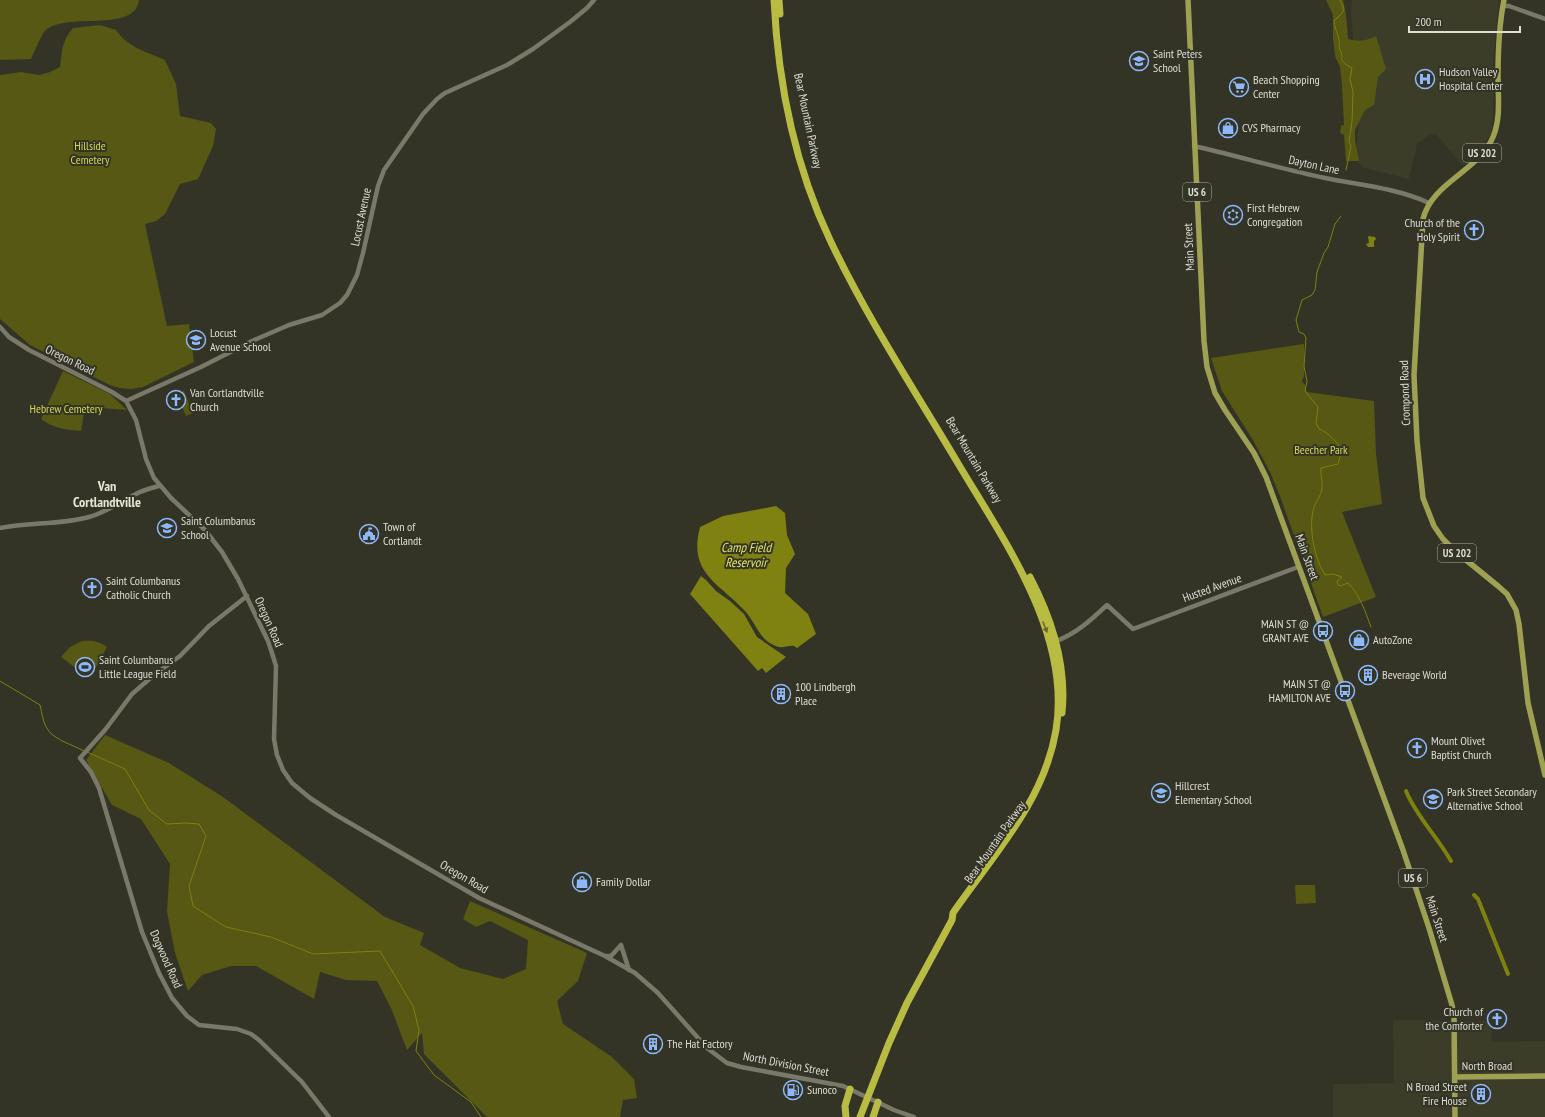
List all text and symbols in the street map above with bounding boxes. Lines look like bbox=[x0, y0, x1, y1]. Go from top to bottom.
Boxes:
scale bar bbox=[1409, 8, 1520, 34]
text: 200 m bbox=[1415, 14, 1442, 29]
place label: Saint Peters School bbox=[1153, 46, 1202, 75]
school or university icon: Saint Peters School bbox=[1128, 50, 1150, 72]
place label: Hudson Valley Hospital Center bbox=[1439, 64, 1503, 93]
hospital icon: Hudson Valley Hospital Center bbox=[1414, 68, 1436, 90]
street label: Bear Mountain Parkway bbox=[791, 72, 826, 171]
place label: Beach Shopping Center bbox=[1253, 72, 1320, 101]
supermarket icon: Beach Shopping Center bbox=[1228, 76, 1250, 98]
shop icon: CVS Pharmacy bbox=[1217, 117, 1239, 139]
place label: CVS Pharmacy bbox=[1242, 120, 1301, 135]
park label: Hillside Cemetery bbox=[71, 138, 110, 167]
road number: US 202 bbox=[1463, 144, 1501, 162]
street label: Dayton Lane bbox=[1287, 152, 1341, 177]
road number: US 6 bbox=[1183, 183, 1211, 201]
street label: Locust Avenue bbox=[347, 186, 374, 247]
place label: First Hebrew Congregation bbox=[1247, 200, 1302, 229]
synagogue icon: First Hebrew Congregation bbox=[1222, 204, 1244, 226]
place label: Church of the Holy Spirit bbox=[1404, 215, 1461, 244]
church icon: Church of the Holy Spirit bbox=[1463, 219, 1485, 241]
street label: Main Street bbox=[1180, 222, 1197, 271]
place label: Locust Avenue School bbox=[210, 325, 271, 354]
school or university icon: Locust Avenue School bbox=[185, 329, 207, 351]
street label: Oregon Road bbox=[43, 341, 98, 378]
street label: Crompond Road bbox=[1396, 360, 1413, 426]
place label: Van Cortlandtville Church bbox=[189, 385, 264, 414]
church icon: Van Cortlandtville Church bbox=[165, 389, 187, 411]
park label: Hebrew Cemetery bbox=[30, 401, 103, 416]
street label: Bear Mountain Parkway bbox=[943, 414, 1006, 506]
park label: Beecher Park bbox=[1294, 442, 1348, 457]
district label: Van Cortlandtville bbox=[73, 477, 141, 511]
place label: Saint Columbanus School bbox=[181, 513, 255, 542]
school or university icon: Saint Columbanus School bbox=[156, 517, 178, 539]
place label: Town of Cortlandt bbox=[383, 519, 422, 548]
public building icon: Town of Cortlandt bbox=[358, 523, 380, 545]
street label: Main Street bbox=[1292, 532, 1323, 582]
water label: Camp Field Reservoir bbox=[721, 539, 773, 571]
road number: US 202 bbox=[1438, 544, 1476, 562]
street label: Husted Avenue bbox=[1180, 570, 1243, 605]
place label: Saint Columbanus Catholic Church bbox=[106, 573, 180, 602]
church icon: Saint Columbanus Catholic Church bbox=[81, 577, 103, 599]
street label: Oregon Road bbox=[252, 594, 287, 649]
place label: MAIN ST @ GRANT AVE bbox=[1261, 616, 1309, 645]
bus stop icon: MAIN ST @ GRANT AVE bbox=[1312, 620, 1334, 642]
one-way arrow bbox=[1042, 621, 1048, 633]
shop icon: AutoZone bbox=[1348, 629, 1370, 651]
place label: AutoZone bbox=[1373, 632, 1413, 647]
place label: Saint Columbanus Little League Field bbox=[99, 652, 176, 681]
sports icon: Saint Columbanus Little League Field bbox=[74, 656, 96, 678]
building icon: Beverage World bbox=[1357, 664, 1379, 686]
place label: Beverage World bbox=[1382, 667, 1447, 682]
place label: MAIN ST @ HAMILTON AVE bbox=[1269, 676, 1331, 705]
place label: 100 Lindbergh Place bbox=[795, 679, 856, 708]
bus stop icon: MAIN ST @ HAMILTON AVE bbox=[1334, 680, 1356, 702]
building icon: 100 Lindbergh Place bbox=[770, 683, 792, 705]
place label: Mount Olivet Baptist Church bbox=[1431, 733, 1491, 762]
church icon: Mount Olivet Baptist Church bbox=[1406, 737, 1428, 759]
place label: Hillcrest Elementary School bbox=[1175, 778, 1252, 807]
school or university icon: Hillcrest Elementary School bbox=[1150, 782, 1172, 804]
place label: Park Street Secondary Alternative School bbox=[1447, 784, 1537, 813]
school or university icon: Park Street Secondary Alternative School bbox=[1422, 788, 1444, 810]
street label: Bear Mountain Parkway bbox=[961, 797, 1029, 886]
street label: Oregon Road bbox=[437, 857, 491, 896]
road number: US 6 bbox=[1399, 869, 1427, 887]
shop icon: Family Dollar bbox=[571, 871, 593, 893]
place label: Family Dollar bbox=[596, 874, 652, 889]
street label: Main Street bbox=[1423, 894, 1452, 945]
street label: Dogwood Road bbox=[147, 927, 186, 990]
place label: Church of the Comforter bbox=[1426, 1004, 1484, 1033]
church icon: Church of the Comforter bbox=[1486, 1008, 1508, 1030]
building icon: The Hat Factory bbox=[642, 1033, 664, 1055]
place label: The Hat Factory bbox=[667, 1036, 733, 1051]
street label: North Division Street bbox=[742, 1048, 831, 1079]
street label: North Broad bbox=[1462, 1058, 1512, 1073]
fuel station icon: Sunoco bbox=[782, 1079, 804, 1101]
place label: N Broad Street Fire House bbox=[1406, 1079, 1468, 1108]
place label: Sunoco bbox=[807, 1082, 837, 1097]
building icon: N Broad Street Fire House bbox=[1470, 1083, 1492, 1105]

